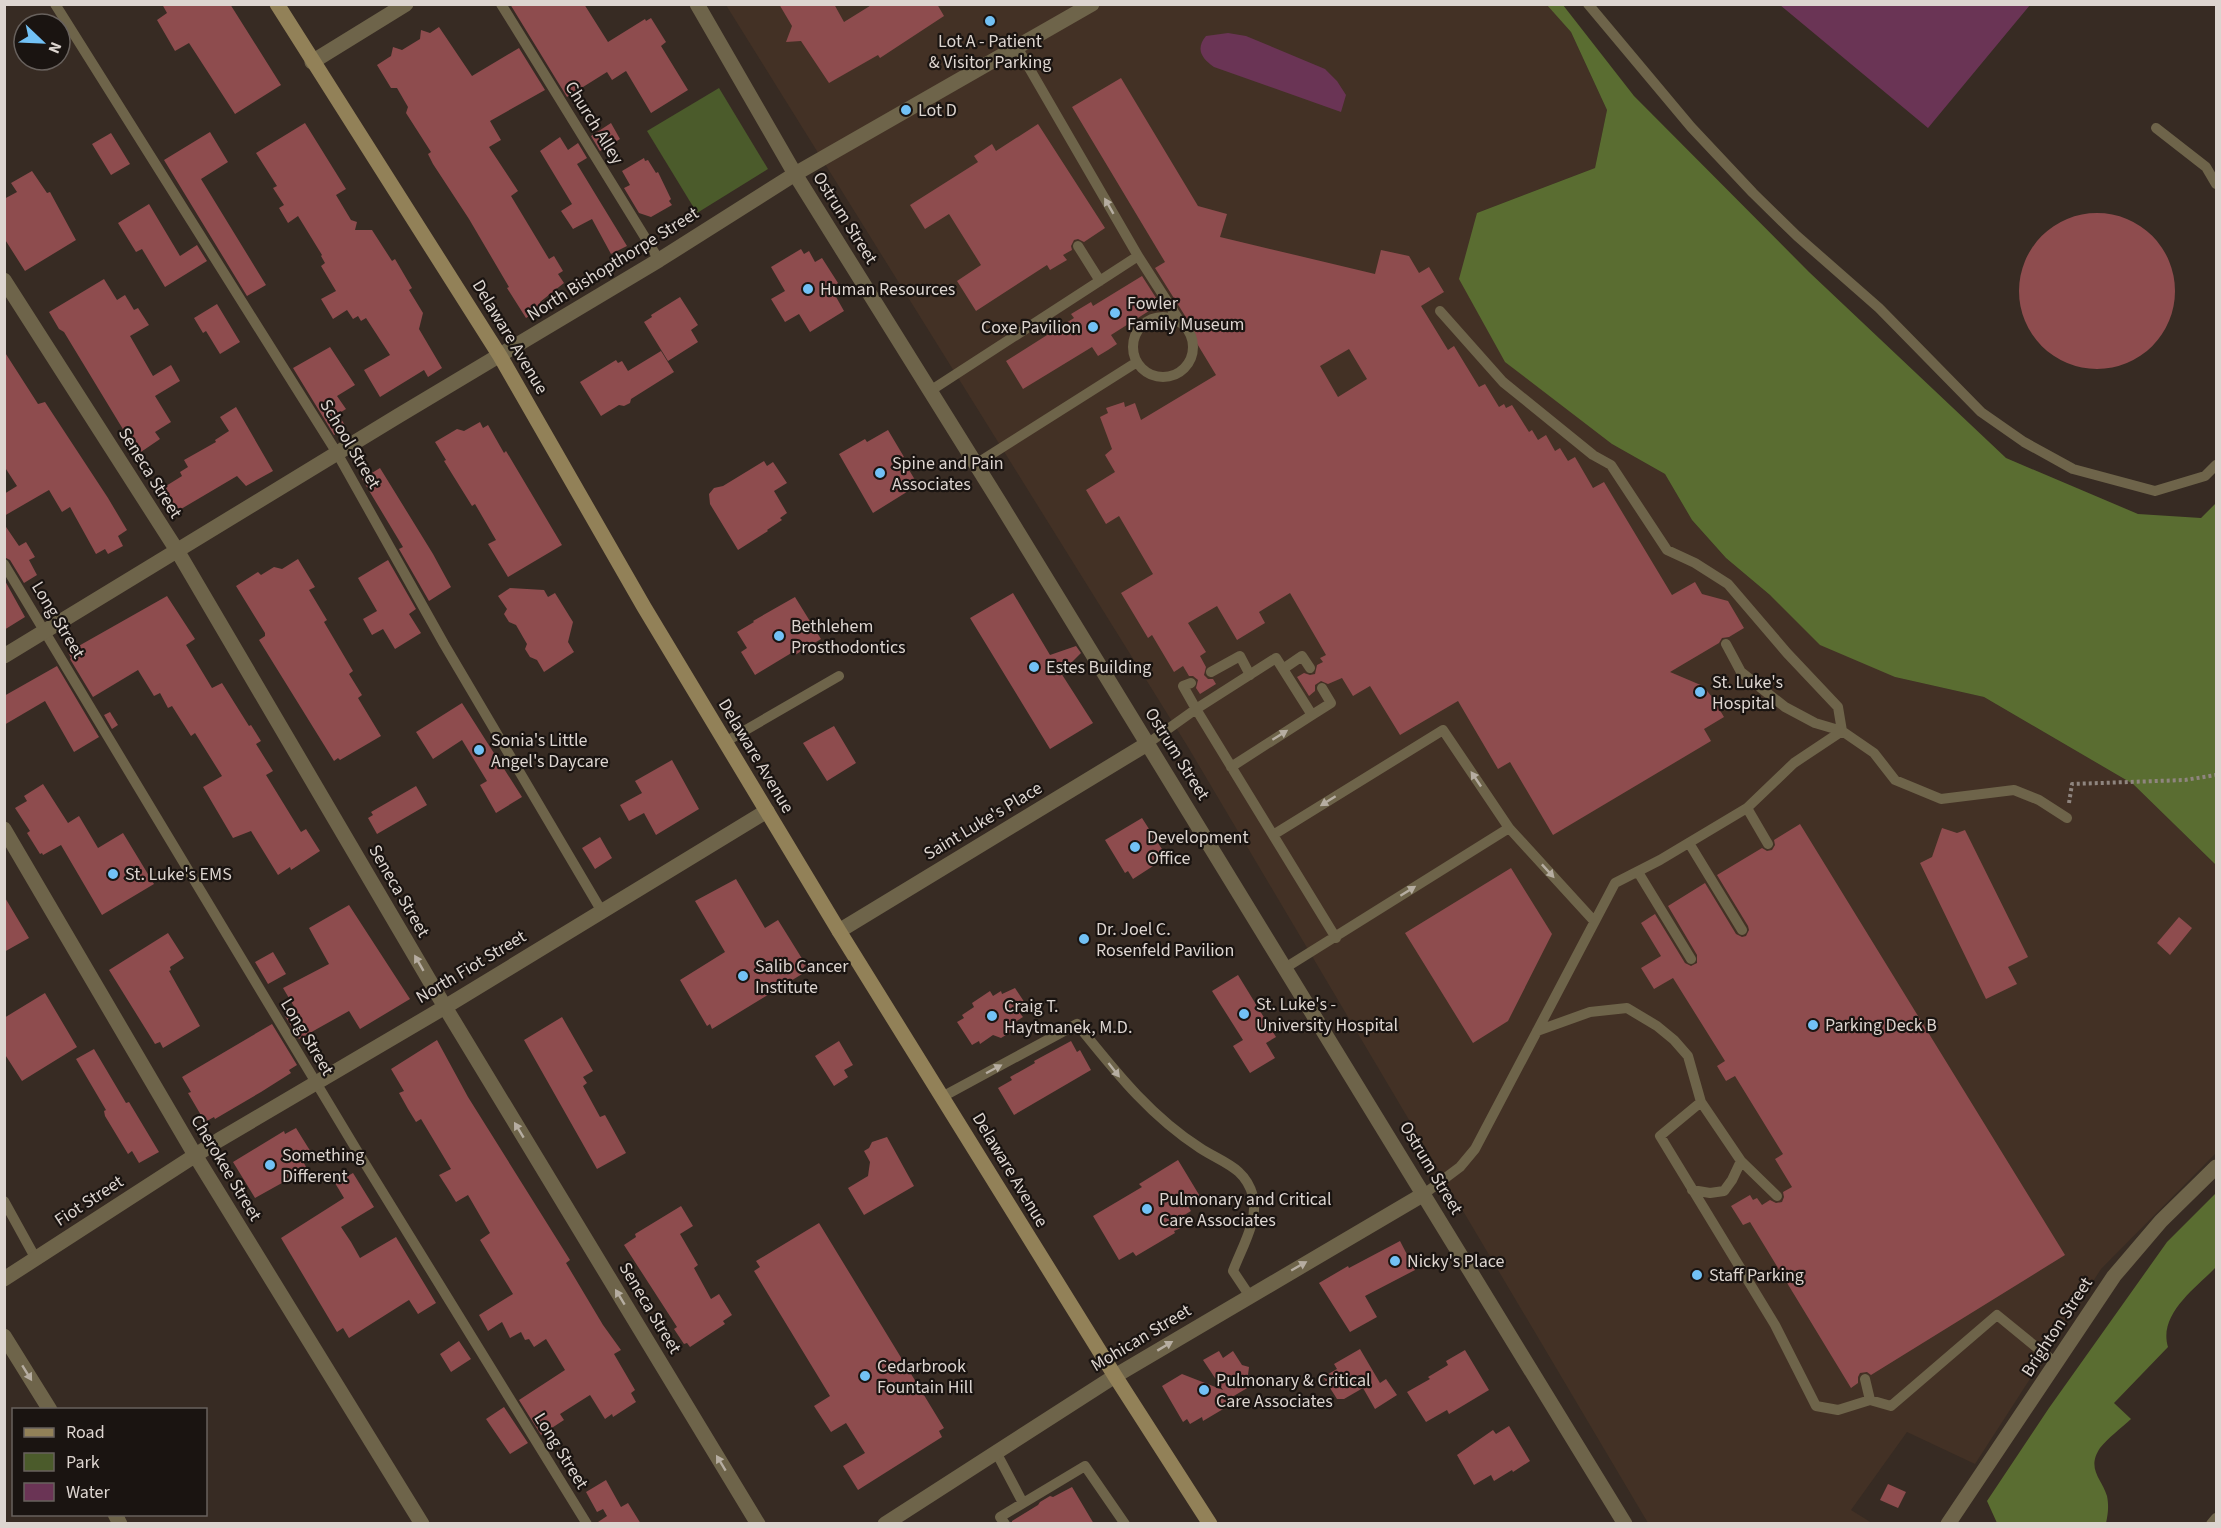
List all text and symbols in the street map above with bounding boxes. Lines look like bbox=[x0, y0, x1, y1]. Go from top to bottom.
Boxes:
north arrow bbox=[12, 12, 72, 72]
marker: Lot A - Patient & Visitor Parking bbox=[983, 14, 997, 28]
place label: Lot A - Patient & Visitor Parking bbox=[929, 29, 1051, 75]
text: N bbox=[43, 38, 67, 57]
street label: Church Alley bbox=[559, 77, 630, 170]
place label: Lot D bbox=[918, 98, 957, 123]
marker: Lot D bbox=[899, 103, 913, 117]
street label: Ostrum Street bbox=[807, 167, 883, 269]
one-way arrow bbox=[1104, 197, 1114, 214]
street label: North Bishopthorpe Street bbox=[522, 201, 704, 327]
street label: Delaware Avenue bbox=[466, 275, 554, 399]
place label: Human Resources bbox=[820, 277, 955, 302]
marker: Human Resources bbox=[801, 282, 815, 296]
place label: Fowler Family Museum bbox=[1127, 291, 1244, 337]
marker: Fowler Family Museum bbox=[1108, 306, 1122, 320]
place label: Coxe Pavilion bbox=[981, 315, 1081, 340]
marker: Coxe Pavilion bbox=[1086, 320, 1100, 334]
street label: School Street bbox=[313, 395, 387, 493]
street label: Seneca Street bbox=[112, 423, 188, 523]
place label: Spine and Pain Associates bbox=[892, 451, 1004, 497]
marker: Spine and Pain Associates bbox=[873, 466, 887, 480]
street label: Long Street bbox=[25, 577, 91, 663]
place label: Bethlehem Prosthodontics bbox=[791, 614, 906, 660]
marker: Bethlehem Prosthodontics bbox=[772, 629, 786, 643]
place label: Estes Building bbox=[1046, 655, 1151, 680]
marker: Estes Building bbox=[1027, 660, 1041, 674]
place label: St. Luke's Hospital bbox=[1712, 670, 1783, 716]
marker: St. Luke's Hospital bbox=[1693, 685, 1707, 699]
street label: Delaware Avenue bbox=[712, 694, 800, 818]
street label: Ostrum Street bbox=[1139, 703, 1215, 805]
place label: Sonia's Little Angel's Daycare bbox=[491, 728, 609, 774]
one-way arrow bbox=[1272, 730, 1288, 741]
marker: Sonia's Little Angel's Daycare bbox=[472, 743, 486, 757]
one-way arrow bbox=[1471, 771, 1482, 788]
street label: Saint Luke's Place bbox=[919, 776, 1047, 866]
one-way arrow bbox=[1320, 796, 1336, 807]
place label: Development Office bbox=[1147, 825, 1248, 871]
street label: Seneca Street bbox=[362, 840, 436, 942]
marker: Development Office bbox=[1128, 840, 1142, 854]
place label: St. Luke's EMS bbox=[125, 862, 232, 887]
one-way arrow bbox=[1541, 864, 1555, 878]
marker: St. Luke's EMS bbox=[106, 867, 120, 881]
one-way arrow bbox=[1400, 886, 1416, 897]
place label: Dr. Joel C. Rosenfeld Pavilion bbox=[1096, 917, 1234, 963]
street label: North Fiot Street bbox=[411, 924, 531, 1010]
marker: Dr. Joel C. Rosenfeld Pavilion bbox=[1077, 932, 1091, 946]
place label: Salib Cancer Institute bbox=[755, 954, 849, 1000]
one-way arrow bbox=[413, 955, 424, 971]
marker: Salib Cancer Institute bbox=[736, 969, 750, 983]
place label: St. Luke's - University Hospital bbox=[1256, 992, 1398, 1038]
street label: Long Street bbox=[274, 994, 340, 1080]
place label: Craig T. Haytmanek, M.D. bbox=[1004, 994, 1132, 1040]
marker: St. Luke's - University Hospital bbox=[1237, 1007, 1251, 1021]
marker: Craig T. Haytmanek, M.D. bbox=[985, 1009, 999, 1023]
place label: Parking Deck B bbox=[1825, 1013, 1937, 1038]
marker: Parking Deck B bbox=[1806, 1018, 1820, 1032]
one-way arrow bbox=[1107, 1062, 1120, 1078]
one-way arrow bbox=[985, 1064, 1002, 1074]
street label: Delaware Avenue bbox=[966, 1108, 1054, 1232]
street label: Cherokee Street bbox=[184, 1110, 268, 1226]
street label: Ostrum Street bbox=[1393, 1117, 1469, 1219]
one-way arrow bbox=[514, 1122, 525, 1138]
place label: Something Different bbox=[282, 1143, 364, 1189]
marker: Something Different bbox=[263, 1158, 277, 1172]
street label: Fiot Street bbox=[50, 1169, 128, 1233]
place label: Pulmonary and Critical Care Associates bbox=[1159, 1187, 1332, 1233]
marker: Pulmonary and Critical Care Associates bbox=[1140, 1202, 1154, 1216]
place label: Nicky's Place bbox=[1407, 1249, 1505, 1274]
marker: Nicky's Place bbox=[1388, 1254, 1402, 1268]
street label: Seneca Street bbox=[613, 1257, 687, 1359]
one-way arrow bbox=[1291, 1261, 1308, 1271]
place label: Staff Parking bbox=[1709, 1263, 1804, 1288]
marker: Staff Parking bbox=[1690, 1268, 1704, 1282]
street label: Brighton Street bbox=[2015, 1272, 2099, 1382]
one-way arrow bbox=[615, 1289, 626, 1305]
street label: Mohican Street bbox=[1086, 1298, 1196, 1378]
one-way arrow bbox=[1157, 1341, 1173, 1352]
place label: Cedarbrook Fountain Hill bbox=[877, 1354, 973, 1400]
one-way arrow bbox=[22, 1365, 33, 1381]
place label: Pulmonary & Critical Care Associates bbox=[1216, 1368, 1371, 1414]
marker: Cedarbrook Fountain Hill bbox=[858, 1369, 872, 1383]
marker: Pulmonary & Critical Care Associates bbox=[1197, 1383, 1211, 1397]
legend bbox=[12, 1408, 207, 1516]
street label: Long Street bbox=[528, 1408, 594, 1494]
text: Road bbox=[66, 1420, 105, 1445]
text: Park bbox=[66, 1450, 100, 1475]
one-way arrow bbox=[716, 1455, 727, 1471]
text: Water bbox=[66, 1480, 110, 1505]

